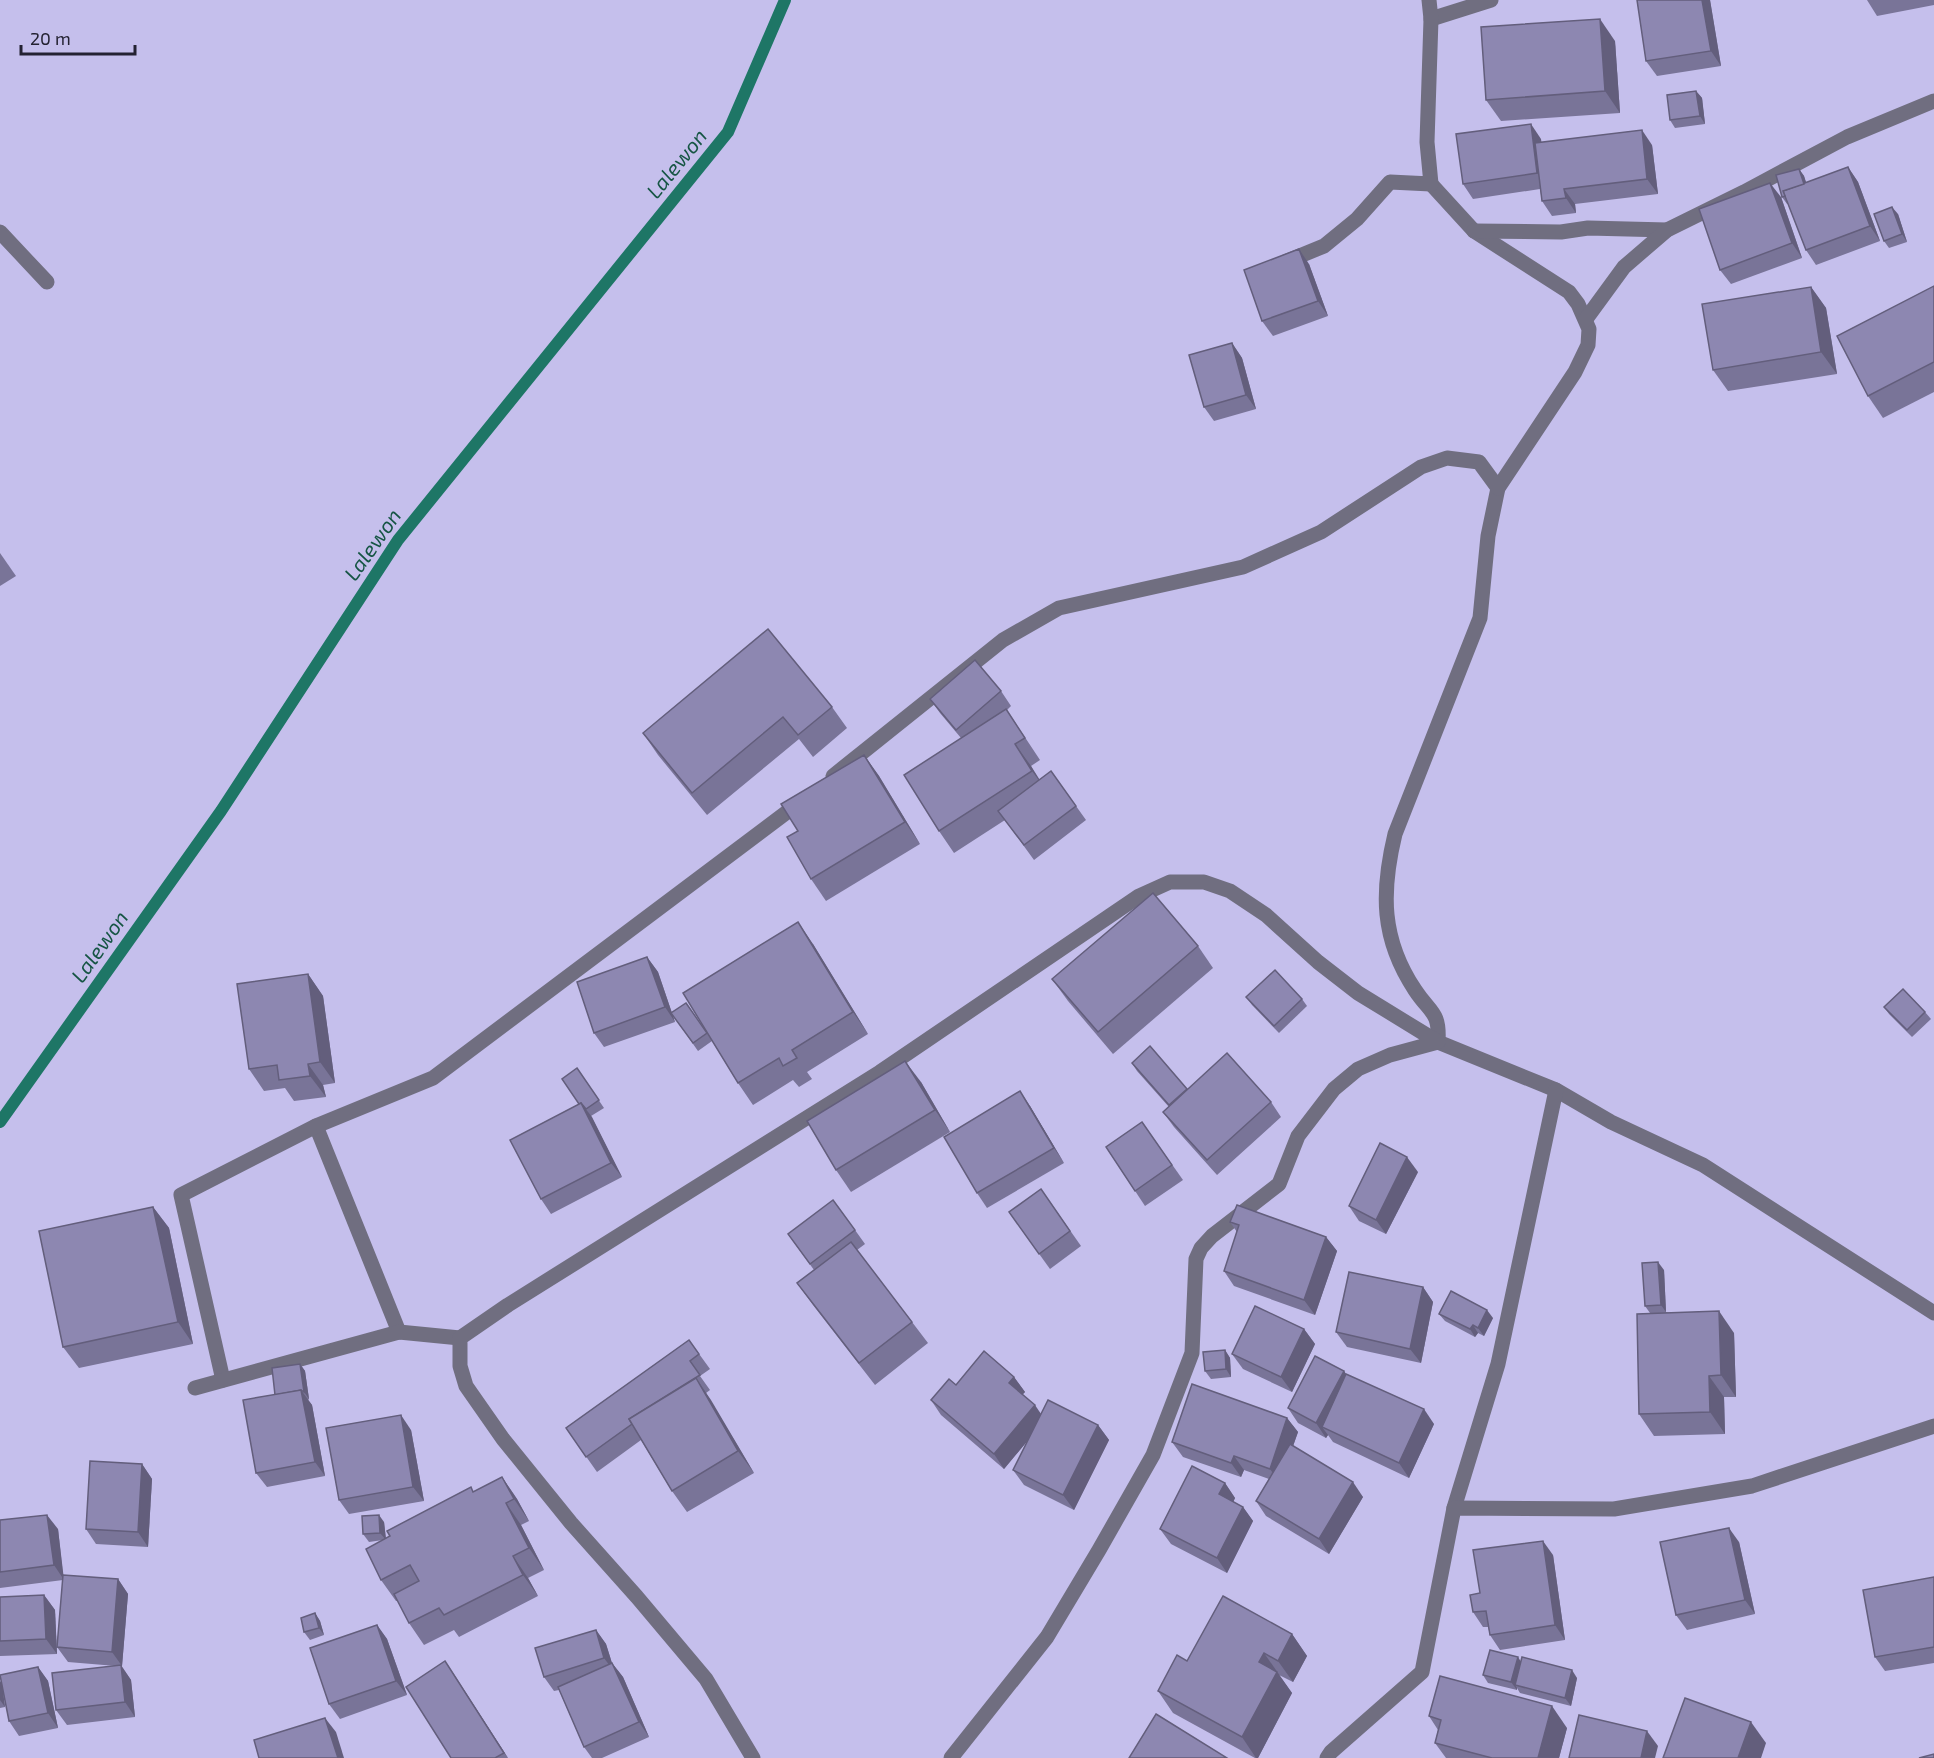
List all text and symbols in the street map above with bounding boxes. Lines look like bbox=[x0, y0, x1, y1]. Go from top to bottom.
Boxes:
scale bar bbox=[21, 18, 135, 56]
text: 20 m bbox=[30, 27, 71, 49]
water label: Lalewon bbox=[640, 123, 711, 203]
water label: Lalewon bbox=[338, 503, 406, 585]
water label: Lalewon bbox=[65, 905, 133, 987]

